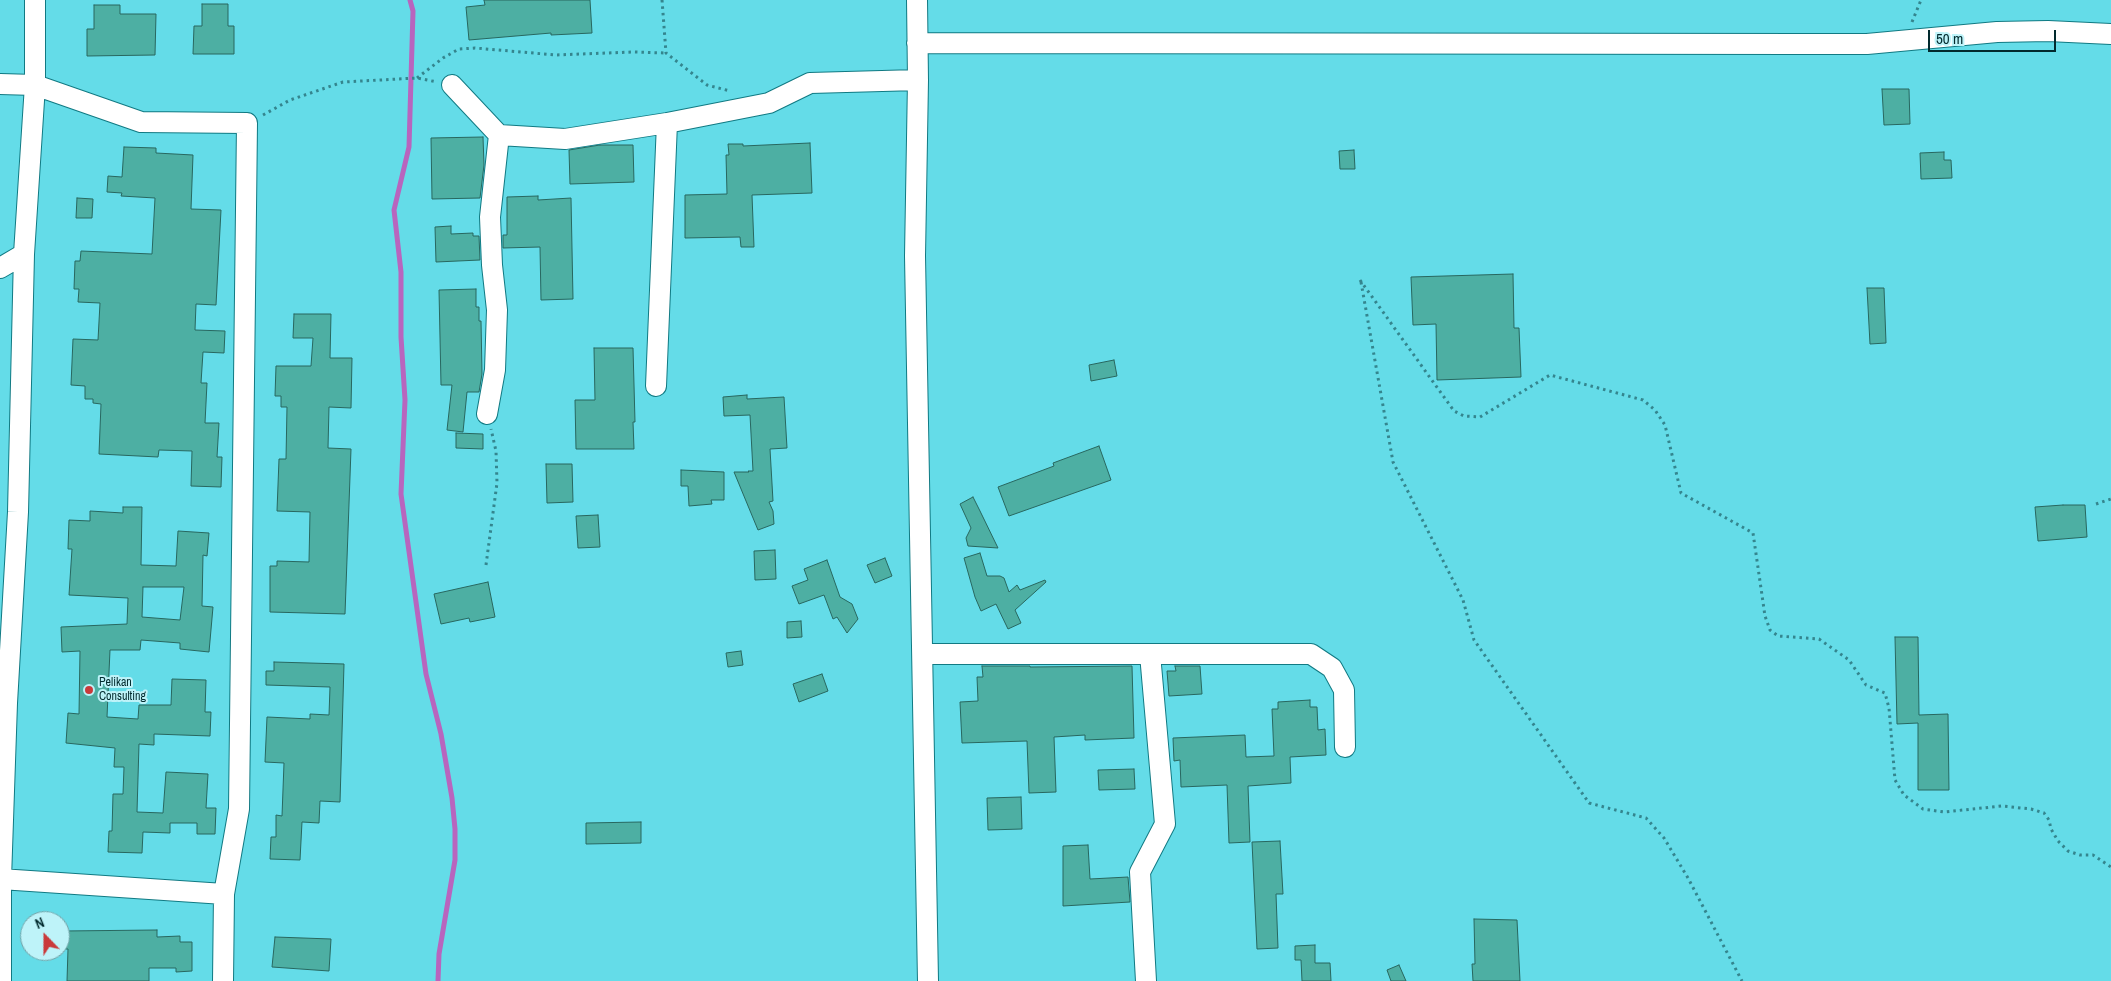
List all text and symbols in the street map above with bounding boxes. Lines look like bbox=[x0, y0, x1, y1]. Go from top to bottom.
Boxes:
scale bar bbox=[1931, 20, 2058, 52]
text: 50 m bbox=[1936, 28, 1963, 49]
place label: Pelikan Consulting bbox=[99, 676, 146, 704]
marker: Pelikan Consulting bbox=[83, 684, 95, 696]
north arrow bbox=[20, 911, 70, 961]
text: N bbox=[33, 913, 47, 933]

